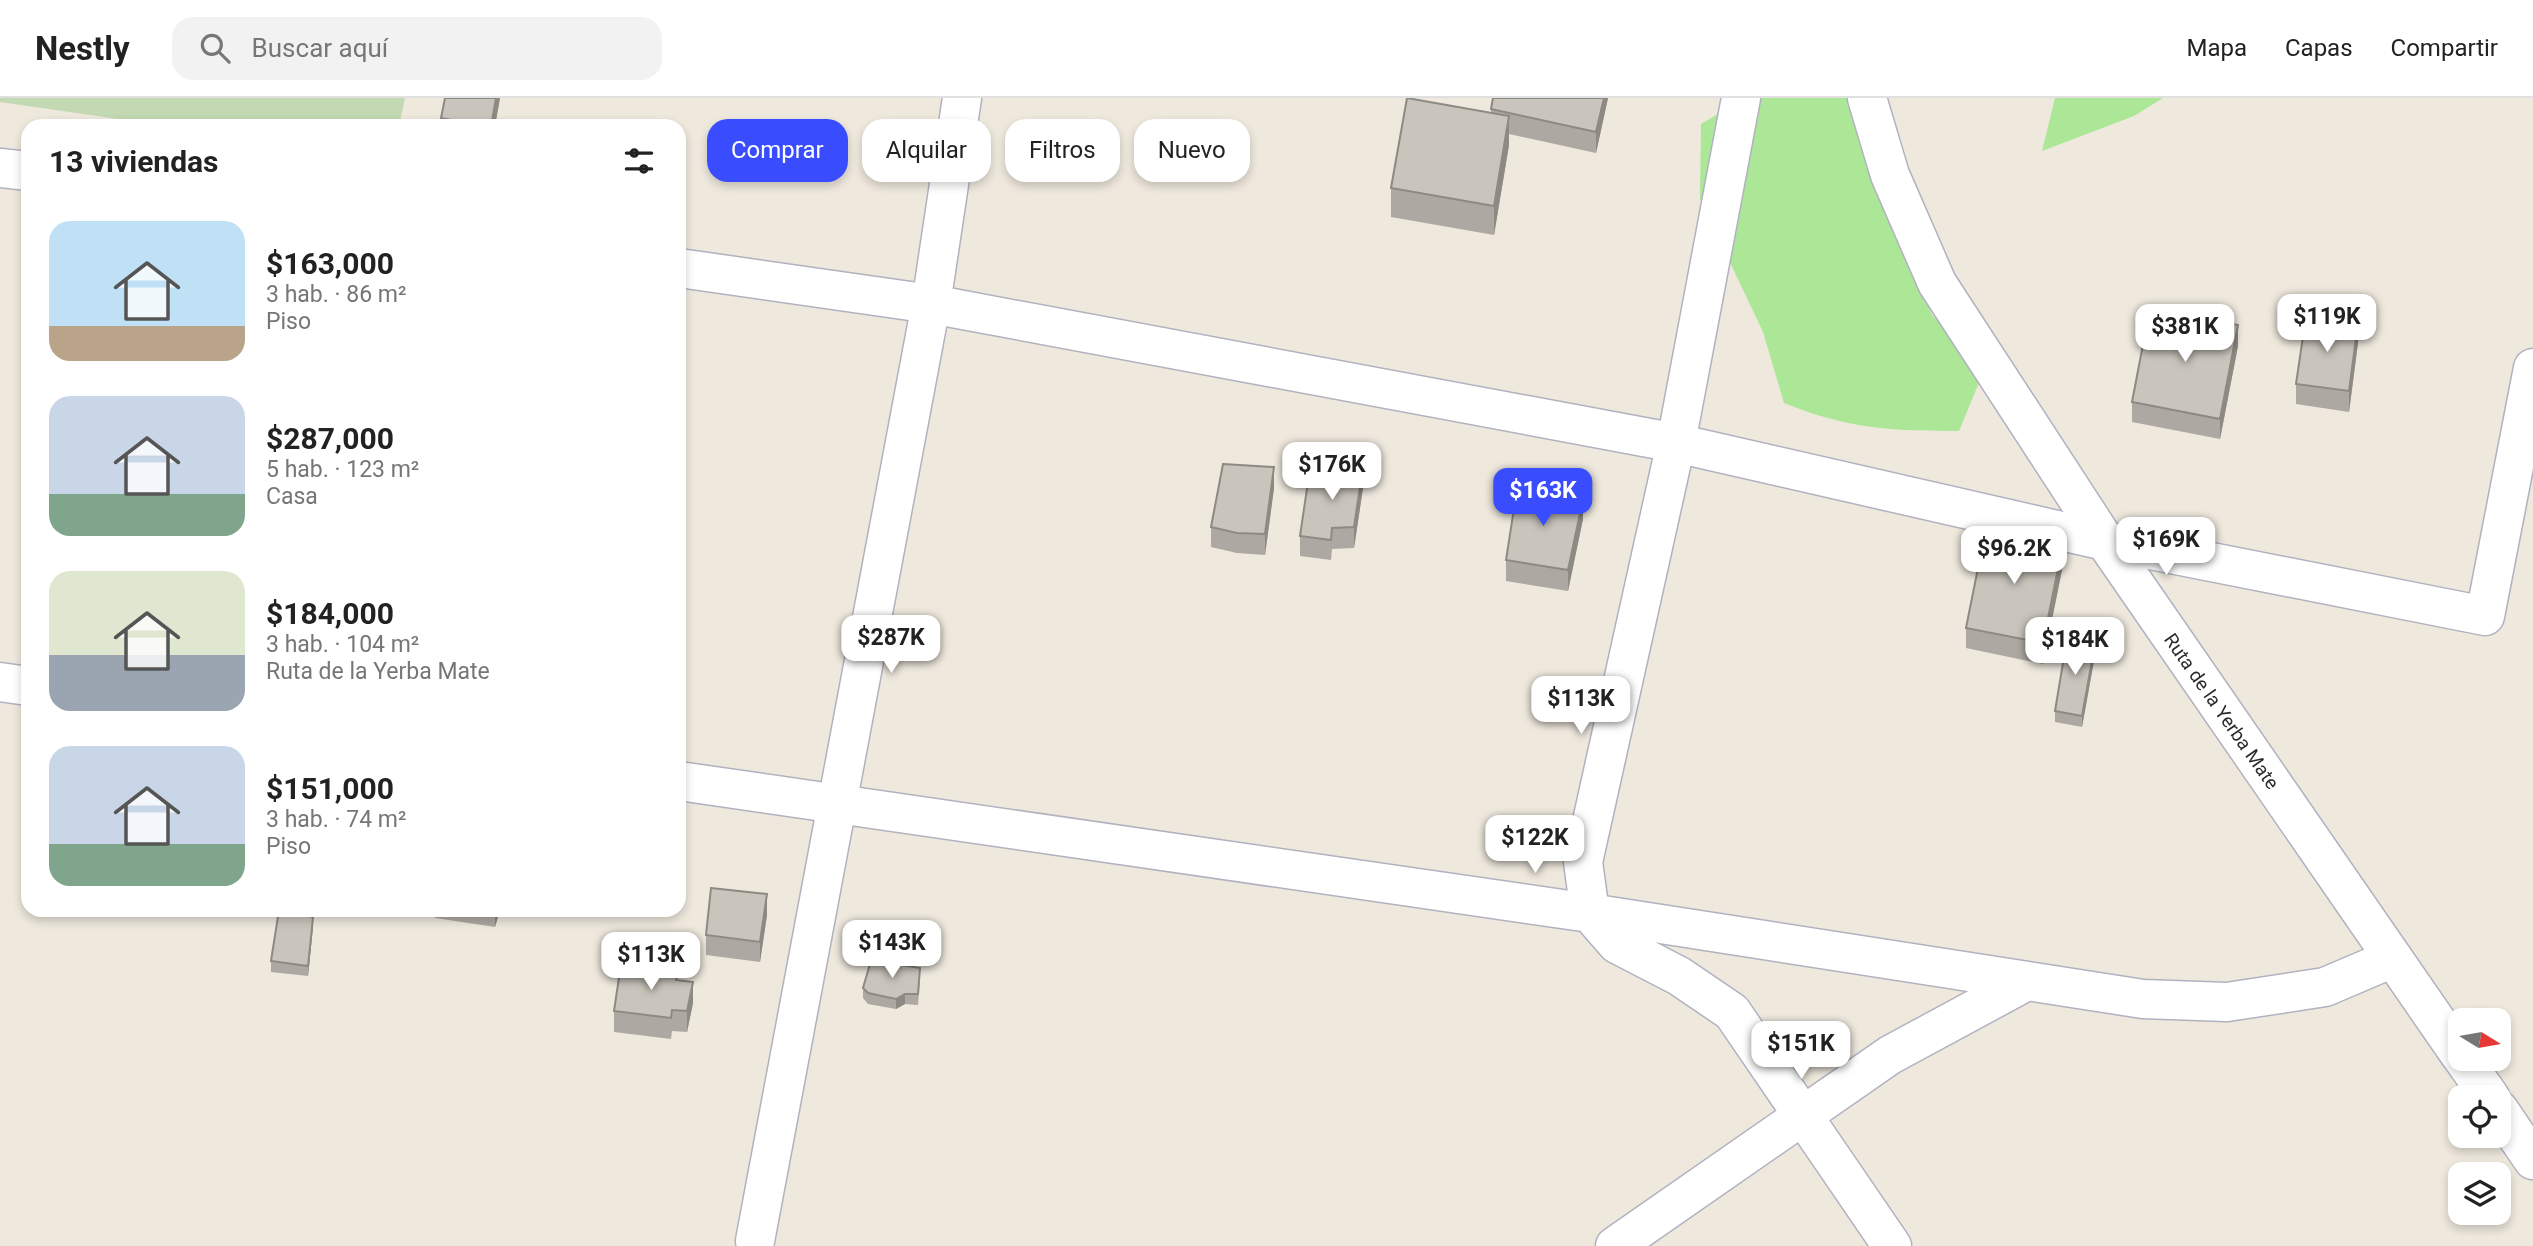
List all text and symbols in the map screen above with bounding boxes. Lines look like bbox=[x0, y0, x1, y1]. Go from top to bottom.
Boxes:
search box bbox=[172, 17, 662, 80]
text: Nestly bbox=[35, 29, 130, 68]
icon: search bbox=[196, 29, 234, 67]
text: Buscar aquí bbox=[252, 33, 388, 63]
text: Mapa bbox=[2186, 34, 2247, 62]
text: Capas bbox=[2285, 34, 2353, 62]
text: Compartir bbox=[2391, 34, 2498, 62]
chip: Comprar bbox=[707, 119, 848, 182]
chip: Alquilar bbox=[862, 119, 991, 182]
chip: Filtros bbox=[1005, 119, 1120, 182]
chip: Nuevo bbox=[1134, 119, 1250, 182]
icon: filters bbox=[620, 142, 658, 180]
text: 13 viviendas bbox=[49, 144, 219, 179]
text: $163,000 bbox=[266, 246, 394, 281]
icon: home bbox=[105, 249, 189, 333]
text: 3 hab. · 86 m² bbox=[266, 281, 406, 308]
pin: $119K bbox=[2278, 294, 2376, 354]
text: $119K bbox=[2293, 303, 2361, 330]
pin: $381K bbox=[2136, 304, 2234, 364]
text: Piso bbox=[266, 308, 311, 335]
text: $381K bbox=[2151, 313, 2219, 340]
text: $287,000 bbox=[266, 421, 394, 456]
icon: home bbox=[105, 424, 189, 508]
pin: $176K bbox=[1283, 442, 1381, 502]
text: $176K bbox=[1298, 451, 1366, 478]
text: 5 hab. · 123 m² bbox=[266, 456, 419, 483]
pin: $163K bbox=[1494, 468, 1592, 528]
text: $163K bbox=[1509, 477, 1577, 504]
text: Casa bbox=[266, 483, 318, 510]
pin: $169K bbox=[2117, 518, 2215, 577]
pin: $96.2K bbox=[1957, 526, 2071, 586]
text: $169K bbox=[2132, 526, 2200, 553]
text: $96.2K bbox=[1977, 535, 2051, 562]
text: $184,000 bbox=[266, 596, 394, 631]
icon: home bbox=[105, 599, 189, 683]
pin: $287K bbox=[842, 616, 940, 675]
pin: $184K bbox=[2026, 618, 2124, 677]
text: $287K bbox=[857, 624, 925, 651]
text: $184K bbox=[2041, 626, 2109, 653]
street label: Ruta de la Yerba Mate bbox=[2159, 629, 2284, 794]
text: 3 hab. · 104 m² bbox=[266, 631, 419, 658]
text: Ruta de la Yerba Mate bbox=[266, 658, 490, 685]
pin: $113K bbox=[1532, 676, 1630, 736]
text: $113K bbox=[1547, 685, 1615, 712]
text: $151,000 bbox=[266, 771, 394, 806]
icon: home bbox=[105, 774, 189, 858]
text: 3 hab. · 74 m² bbox=[266, 806, 406, 833]
pin: $122K bbox=[1486, 816, 1584, 875]
text: $122K bbox=[1501, 824, 1569, 851]
text: Piso bbox=[266, 833, 311, 860]
pin: $143K bbox=[843, 920, 941, 980]
text: $143K bbox=[858, 929, 926, 956]
pin: $113K bbox=[602, 932, 700, 992]
text: $113K bbox=[617, 941, 685, 968]
north arrow bbox=[2448, 1008, 2511, 1071]
map controls bbox=[2448, 1008, 2511, 1225]
pin: $151K bbox=[1752, 1021, 1850, 1081]
text: $151K bbox=[1767, 1030, 1835, 1057]
button: locate bbox=[2448, 1085, 2511, 1148]
button: layers bbox=[2448, 1162, 2511, 1225]

